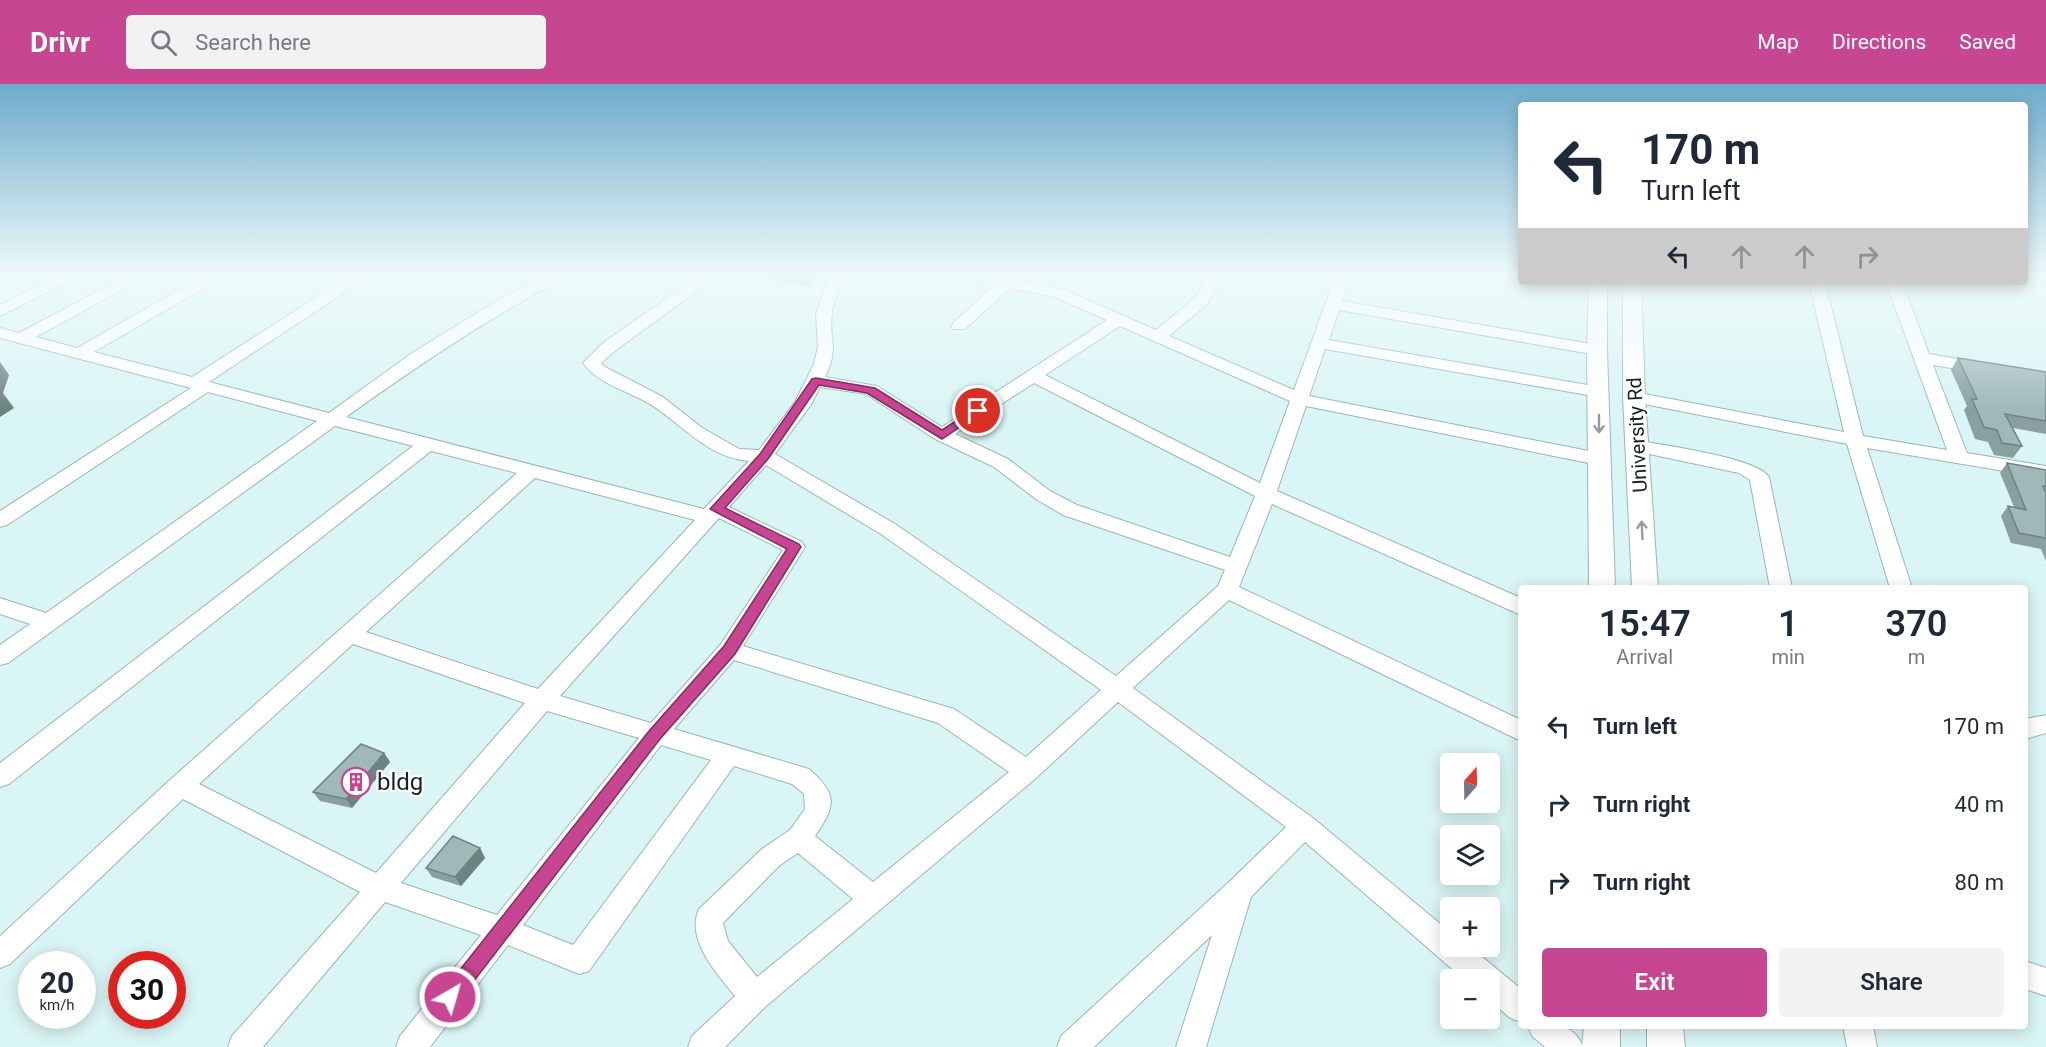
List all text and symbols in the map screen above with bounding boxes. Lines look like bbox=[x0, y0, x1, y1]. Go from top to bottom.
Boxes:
search box bbox=[126, 15, 546, 69]
text: Drivr bbox=[30, 26, 90, 59]
icon: search bbox=[147, 26, 180, 59]
text: Search here bbox=[195, 30, 311, 55]
text: Map bbox=[1757, 30, 1799, 54]
text: Directions bbox=[1832, 30, 1926, 54]
text: Saved bbox=[1959, 30, 2016, 54]
text: 170 m bbox=[1641, 125, 1760, 174]
icon: left bbox=[1542, 126, 1620, 204]
text: Turn left bbox=[1641, 175, 1741, 207]
icon: left bbox=[1662, 240, 1695, 273]
icon: ahead bbox=[1725, 240, 1758, 273]
icon: ahead bbox=[1788, 240, 1821, 273]
icon: right bbox=[1851, 240, 1884, 273]
street label: University Rd bbox=[1622, 377, 1652, 493]
pin bbox=[952, 385, 1003, 436]
icon: arrive bbox=[961, 394, 994, 427]
one-way arrow bbox=[1593, 414, 1605, 434]
one-way arrow bbox=[1636, 520, 1647, 540]
text: 15:47 bbox=[1599, 603, 1691, 645]
text: 1 bbox=[1778, 603, 1798, 645]
text: 370 bbox=[1886, 603, 1947, 645]
text: Arrival bbox=[1616, 645, 1673, 669]
text: min bbox=[1771, 645, 1805, 669]
text: m bbox=[1908, 645, 1925, 669]
icon: left bbox=[1542, 710, 1575, 743]
text: Turn left bbox=[1593, 714, 1677, 739]
text: 170 m bbox=[1942, 714, 2004, 739]
north arrow bbox=[1440, 753, 1500, 813]
map controls bbox=[1440, 753, 1500, 1029]
building icon: bldg bbox=[340, 766, 372, 798]
place label: bldg bbox=[377, 768, 423, 796]
icon: right bbox=[1542, 788, 1575, 821]
text: Turn right bbox=[1593, 792, 1690, 817]
text: 40 m bbox=[1955, 792, 2004, 817]
button: layers bbox=[1440, 825, 1500, 885]
icon: right bbox=[1542, 866, 1575, 899]
text: Turn right bbox=[1593, 870, 1690, 895]
text: 80 m bbox=[1955, 870, 2004, 895]
button: + bbox=[1440, 897, 1500, 957]
button: Exit bbox=[1542, 948, 1767, 1017]
button: Share bbox=[1779, 948, 2004, 1017]
speed limit sign: 30 bbox=[108, 951, 186, 1029]
text: 20 bbox=[40, 965, 74, 1000]
position arrow bbox=[418, 965, 482, 1029]
button: − bbox=[1440, 969, 1500, 1029]
text: km/h bbox=[39, 996, 75, 1014]

